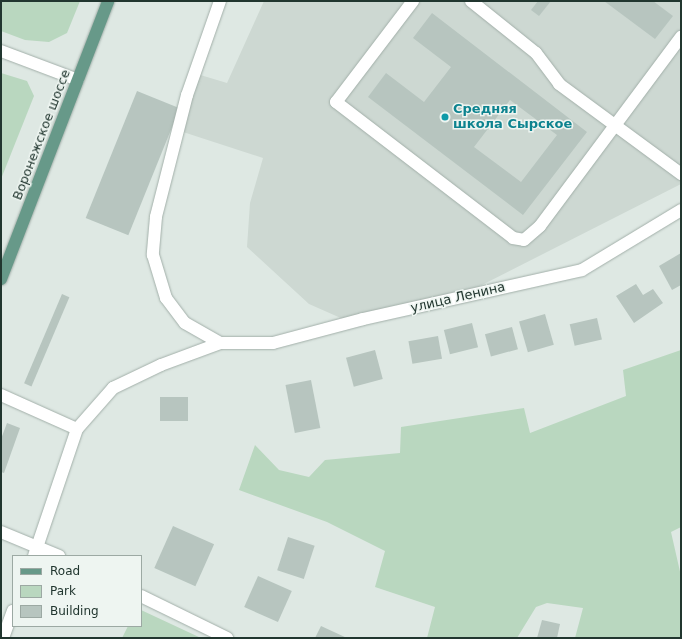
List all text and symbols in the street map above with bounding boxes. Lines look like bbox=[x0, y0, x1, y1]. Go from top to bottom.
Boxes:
street label: Воронежское шоссе bbox=[10, 68, 74, 202]
place label: Средняя школа Сырское bbox=[453, 102, 572, 133]
marker: Средняя школа Сырское bbox=[440, 112, 450, 122]
street label: улица Ленина bbox=[409, 280, 507, 316]
legend bbox=[12, 555, 142, 627]
text: Road bbox=[50, 564, 80, 578]
text: Park bbox=[50, 584, 76, 598]
text: Building bbox=[50, 604, 99, 618]

